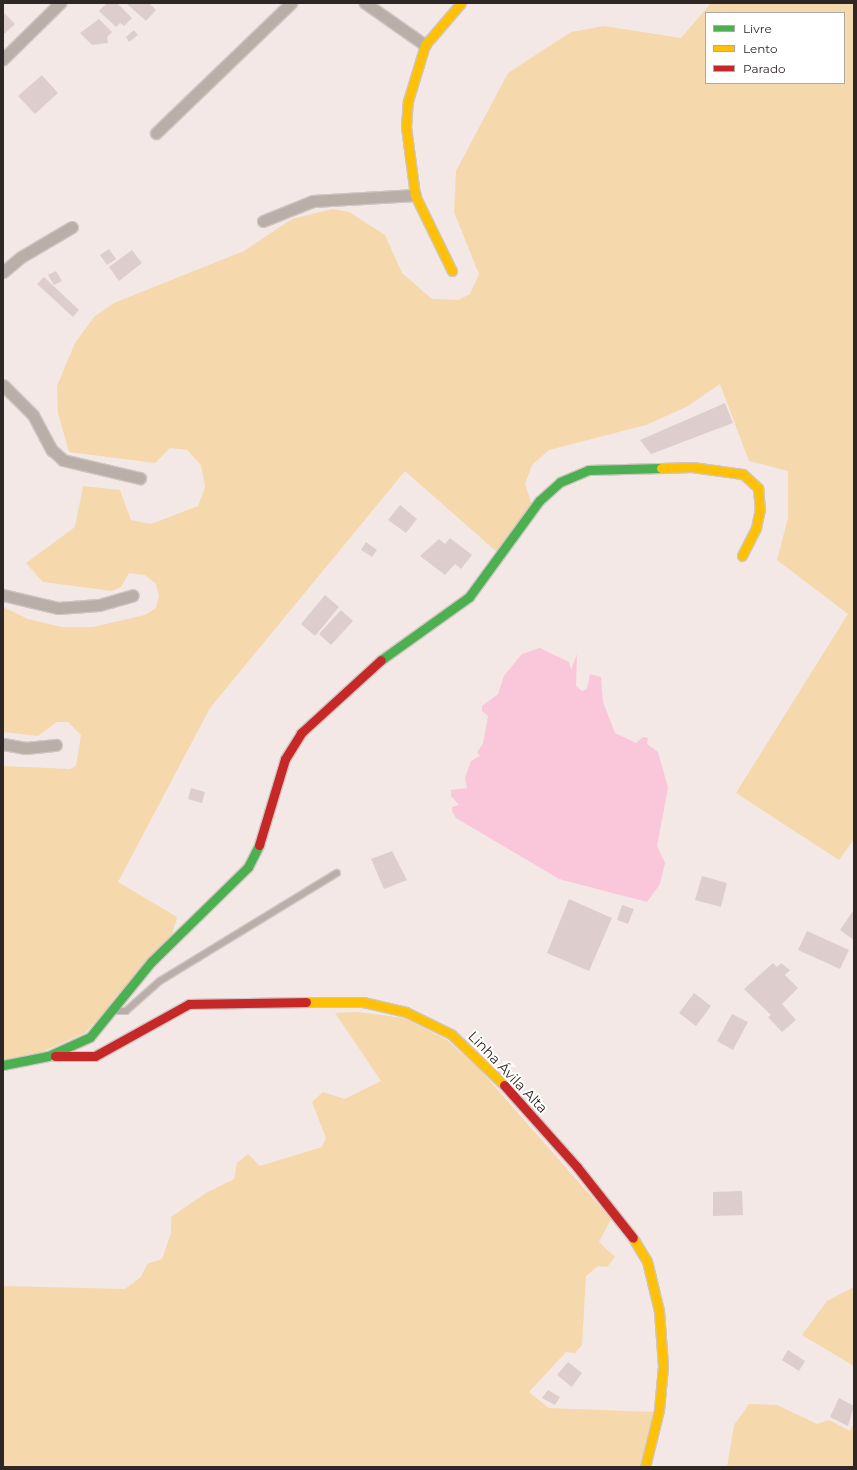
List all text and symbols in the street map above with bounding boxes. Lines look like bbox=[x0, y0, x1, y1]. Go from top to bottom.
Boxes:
legend bbox=[705, 12, 845, 84]
text: Livre bbox=[743, 21, 772, 36]
text: Lento bbox=[743, 41, 778, 56]
text: Parado bbox=[743, 61, 786, 76]
street label: Linha Ávila Alta bbox=[465, 1028, 551, 1116]

